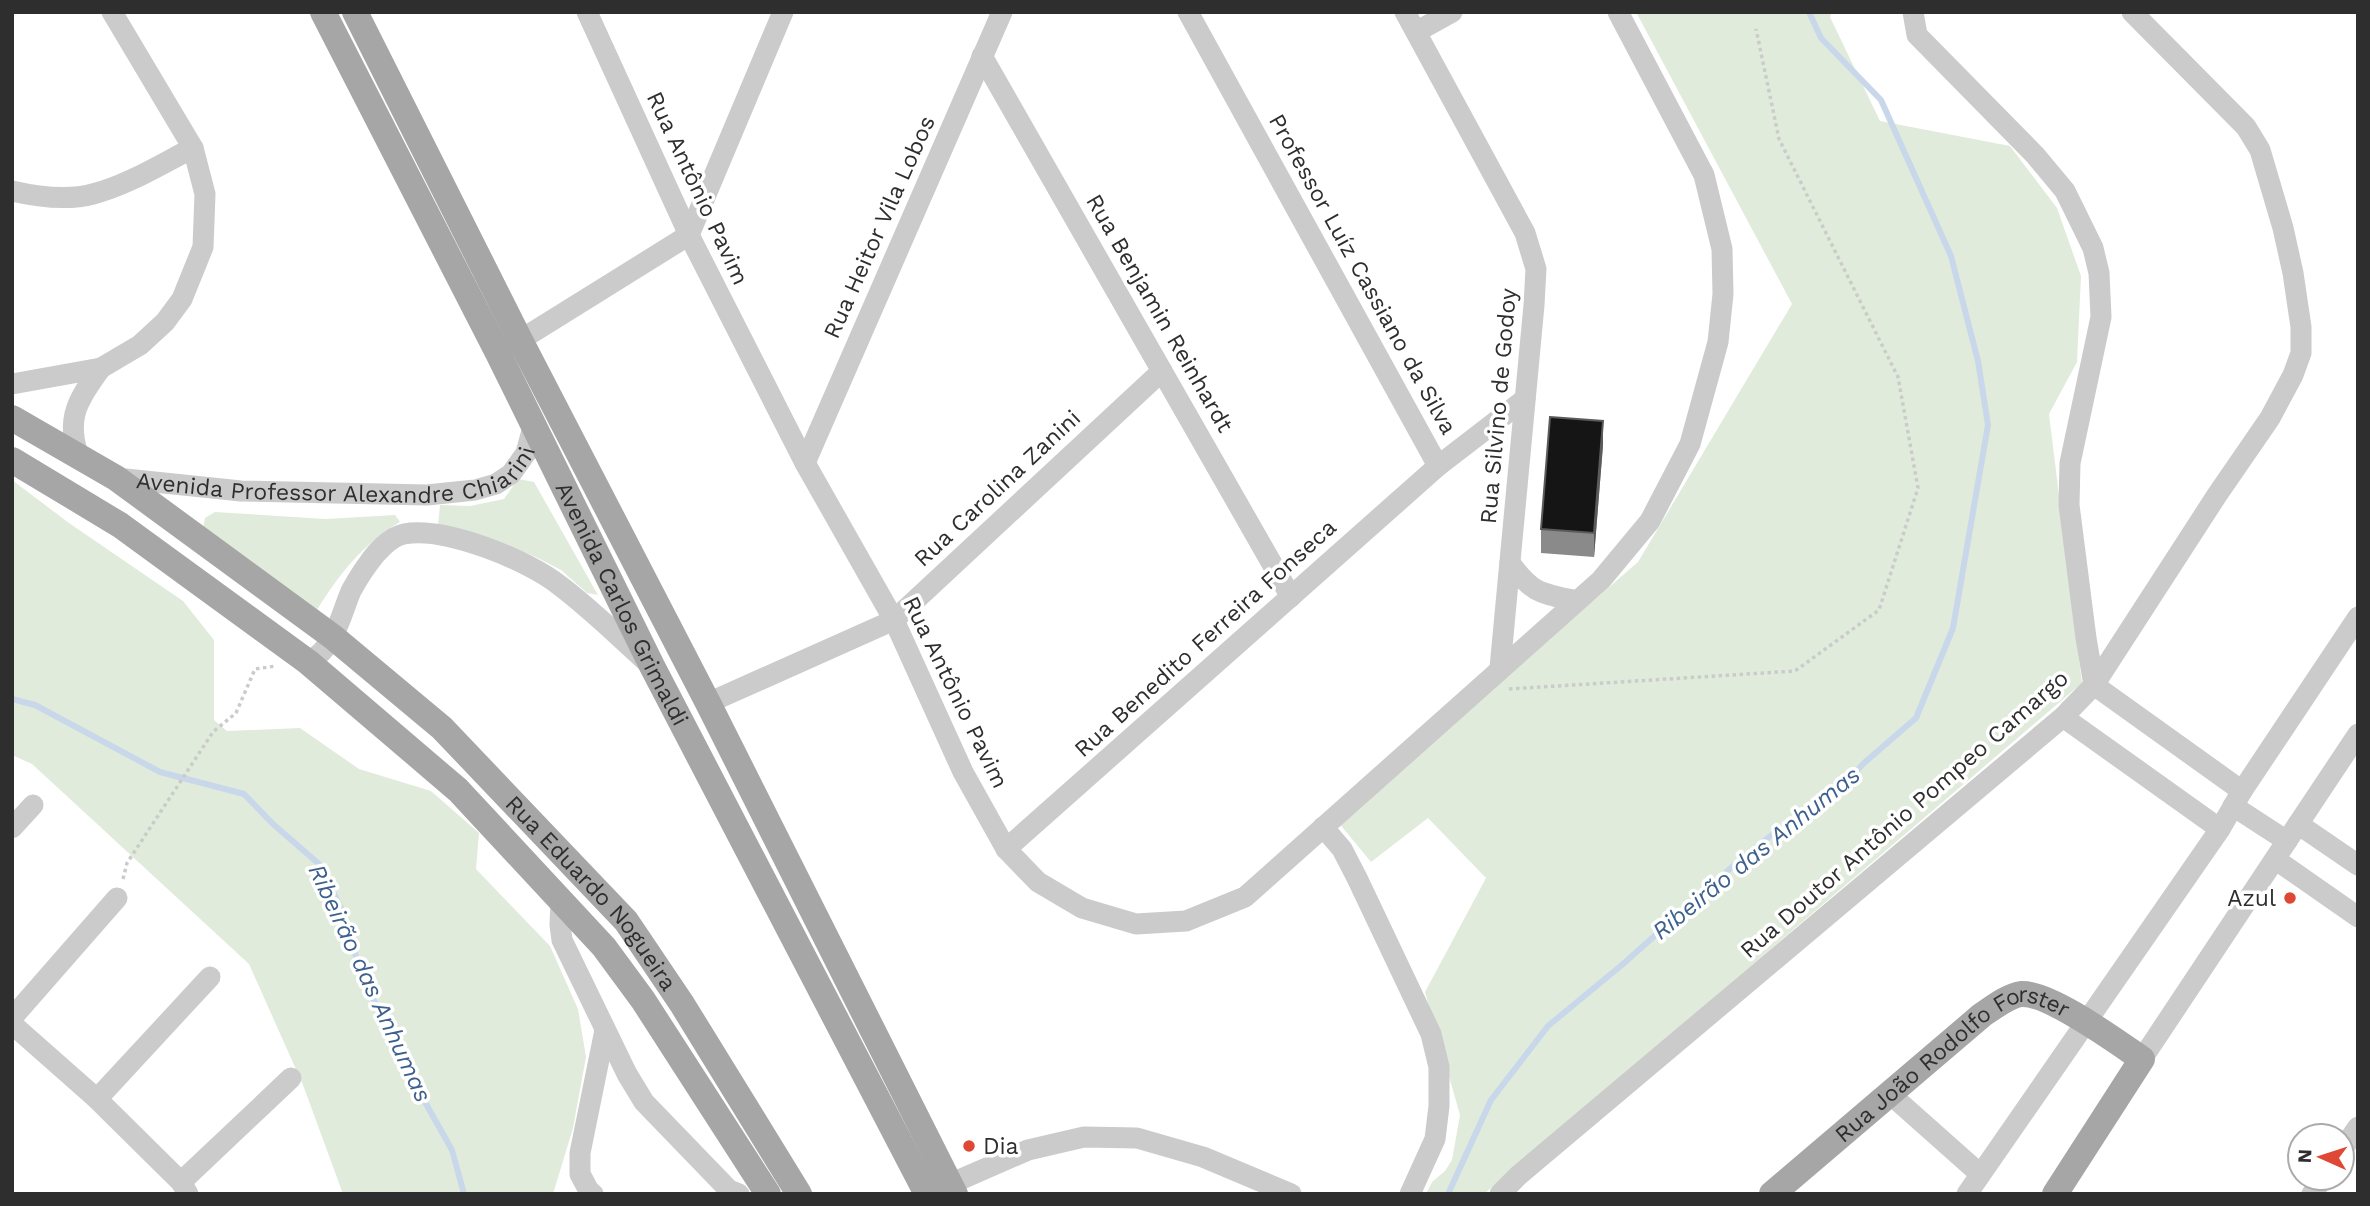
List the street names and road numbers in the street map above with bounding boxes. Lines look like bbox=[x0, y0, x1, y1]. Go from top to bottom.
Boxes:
street label: Rua Antônio Pavim bbox=[641, 87, 754, 289]
street label: Professor Luíz Cassiano da Silva bbox=[1263, 109, 1462, 439]
street label: Rua Heitor Vila Lobos bbox=[818, 112, 941, 343]
street label: Rua Benjamin Reinhardt bbox=[1080, 189, 1239, 437]
street label: Rua Silvino de Godoy bbox=[1475, 287, 1522, 525]
street label: Rua Carolina Zanini bbox=[909, 404, 1086, 572]
street label: Avenida Professor Alexandre Chiarini bbox=[135, 444, 541, 509]
street label: Avenida Carlos Grimaldi bbox=[550, 478, 694, 730]
street label: Rua Benedito Ferreira Fonseca bbox=[1069, 514, 1342, 763]
street label: Rua Antônio Pavim bbox=[897, 592, 1014, 793]
street label: Rua Doutor Antônio Pompeo Camargo bbox=[1735, 665, 2074, 964]
street label: Rua Eduardo Nogueira bbox=[500, 790, 682, 996]
street label: Rua João Rodolfo Forster bbox=[1830, 981, 2074, 1148]

